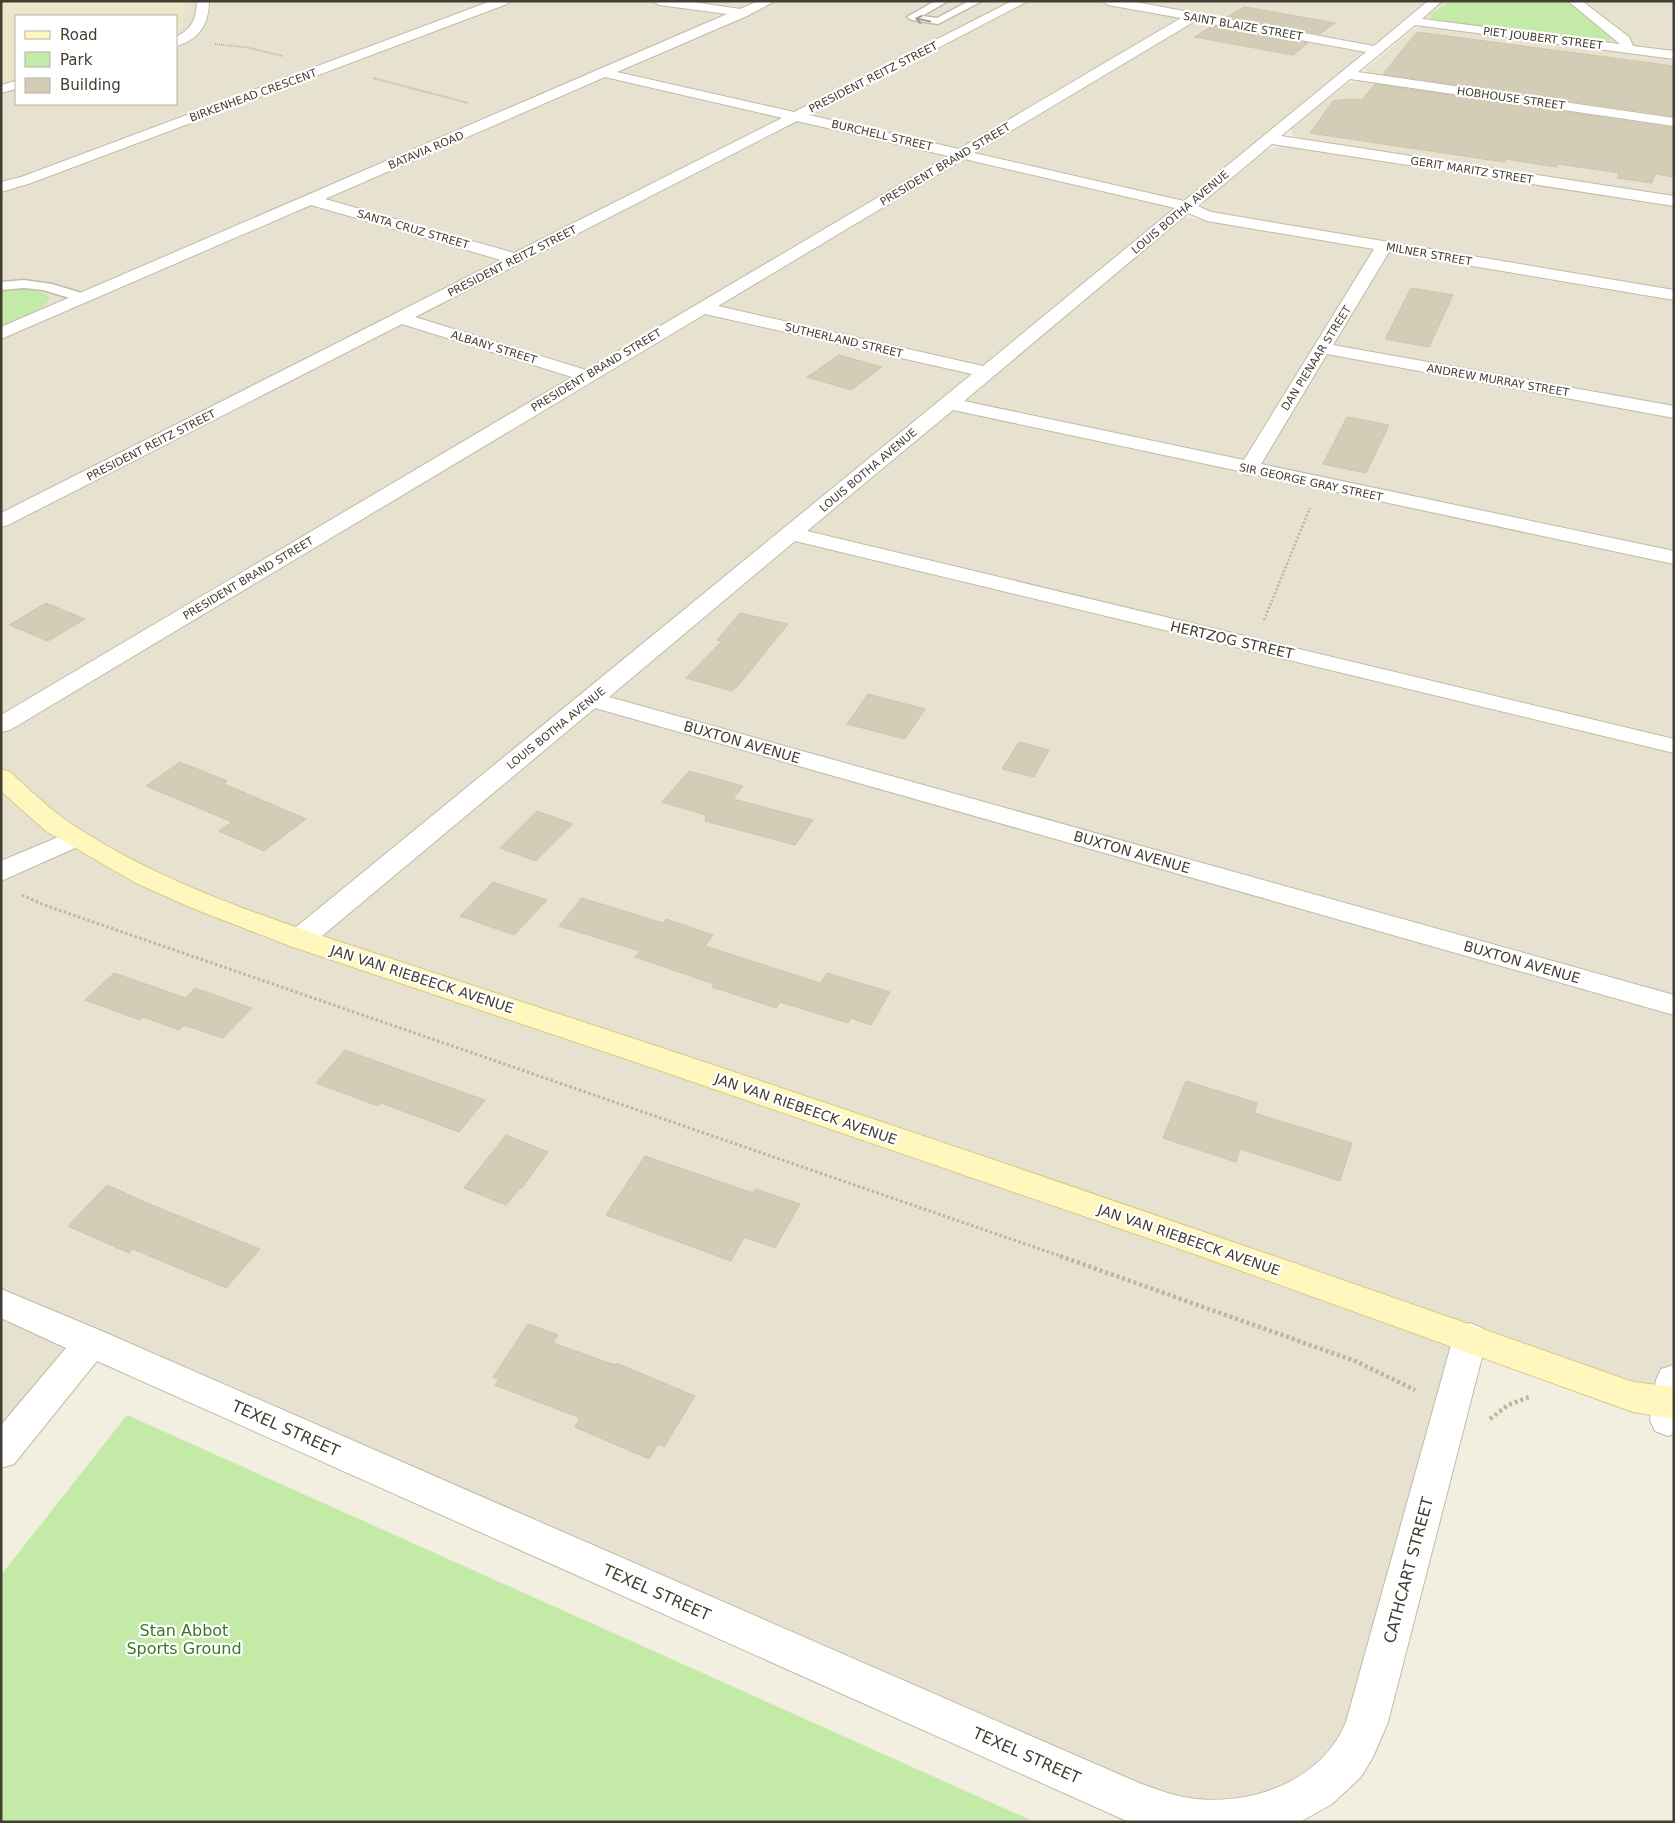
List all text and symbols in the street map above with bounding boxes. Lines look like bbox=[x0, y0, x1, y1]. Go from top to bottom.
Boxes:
street label: SAINT BLAIZE STREET bbox=[1182, 10, 1304, 43]
legend bbox=[15, 15, 178, 105]
one-way arrow bbox=[916, 15, 932, 24]
street label: PIET JOUBERT STREET bbox=[1482, 25, 1604, 52]
text: Road bbox=[60, 26, 98, 44]
street label: PRESIDENT REITZ STREET bbox=[807, 39, 940, 116]
text: Park bbox=[60, 51, 93, 69]
street label: BIRKENHEAD CRESCENT bbox=[188, 66, 319, 125]
text: Building bbox=[60, 76, 121, 94]
street label: HOBHOUSE STREET bbox=[1456, 84, 1566, 113]
street label: BURCHELL STREET bbox=[830, 118, 934, 154]
street label: PRESIDENT BRAND STREET bbox=[878, 120, 1013, 209]
street label: BATAVIA ROAD bbox=[386, 129, 466, 172]
street label: GERIT MARITZ STREET bbox=[1410, 154, 1535, 187]
street label: LOUIS BOTHA AVENUE bbox=[1129, 168, 1232, 257]
street label: SANTA CRUZ STREET bbox=[355, 207, 471, 252]
street label: PRESIDENT REITZ STREET bbox=[446, 223, 579, 300]
street label: MILNER STREET bbox=[1385, 241, 1473, 269]
street label: DAN PIENAAR STREET bbox=[1279, 303, 1354, 413]
street label: SUTHERLAND STREET bbox=[784, 321, 904, 360]
street label: PRESIDENT BRAND STREET bbox=[529, 326, 664, 415]
street label: ALBANY STREET bbox=[449, 328, 539, 367]
street label: ANDREW MURRAY STREET bbox=[1426, 362, 1570, 399]
street label: PRESIDENT REITZ STREET bbox=[85, 407, 218, 484]
street label: LOUIS BOTHA AVENUE bbox=[817, 426, 920, 515]
street label: SIR GEORGE GRAY STREET bbox=[1238, 461, 1384, 504]
street label: PRESIDENT BRAND STREET bbox=[181, 534, 316, 623]
street label: HERTZOG STREET bbox=[1169, 618, 1296, 662]
street label: LOUIS BOTHA AVENUE bbox=[505, 685, 608, 772]
street label: BUXTON AVENUE bbox=[682, 718, 802, 766]
street label: BUXTON AVENUE bbox=[1072, 828, 1192, 876]
street label: BUXTON AVENUE bbox=[1462, 938, 1582, 986]
street label: JAN VAN RIEBEECK AVENUE bbox=[327, 941, 516, 1016]
street label: JAN VAN RIEBEECK AVENUE bbox=[712, 1070, 899, 1148]
street label: JAN VAN RIEBEECK AVENUE bbox=[1095, 1201, 1282, 1279]
street label: TEXEL STREET bbox=[228, 1396, 343, 1461]
street label: CATHCART STREET bbox=[1380, 1495, 1437, 1645]
street label: TEXEL STREET bbox=[599, 1560, 714, 1625]
park label: Stan Abbot Sports Ground bbox=[126, 1621, 242, 1658]
street label: TEXEL STREET bbox=[969, 1723, 1084, 1788]

